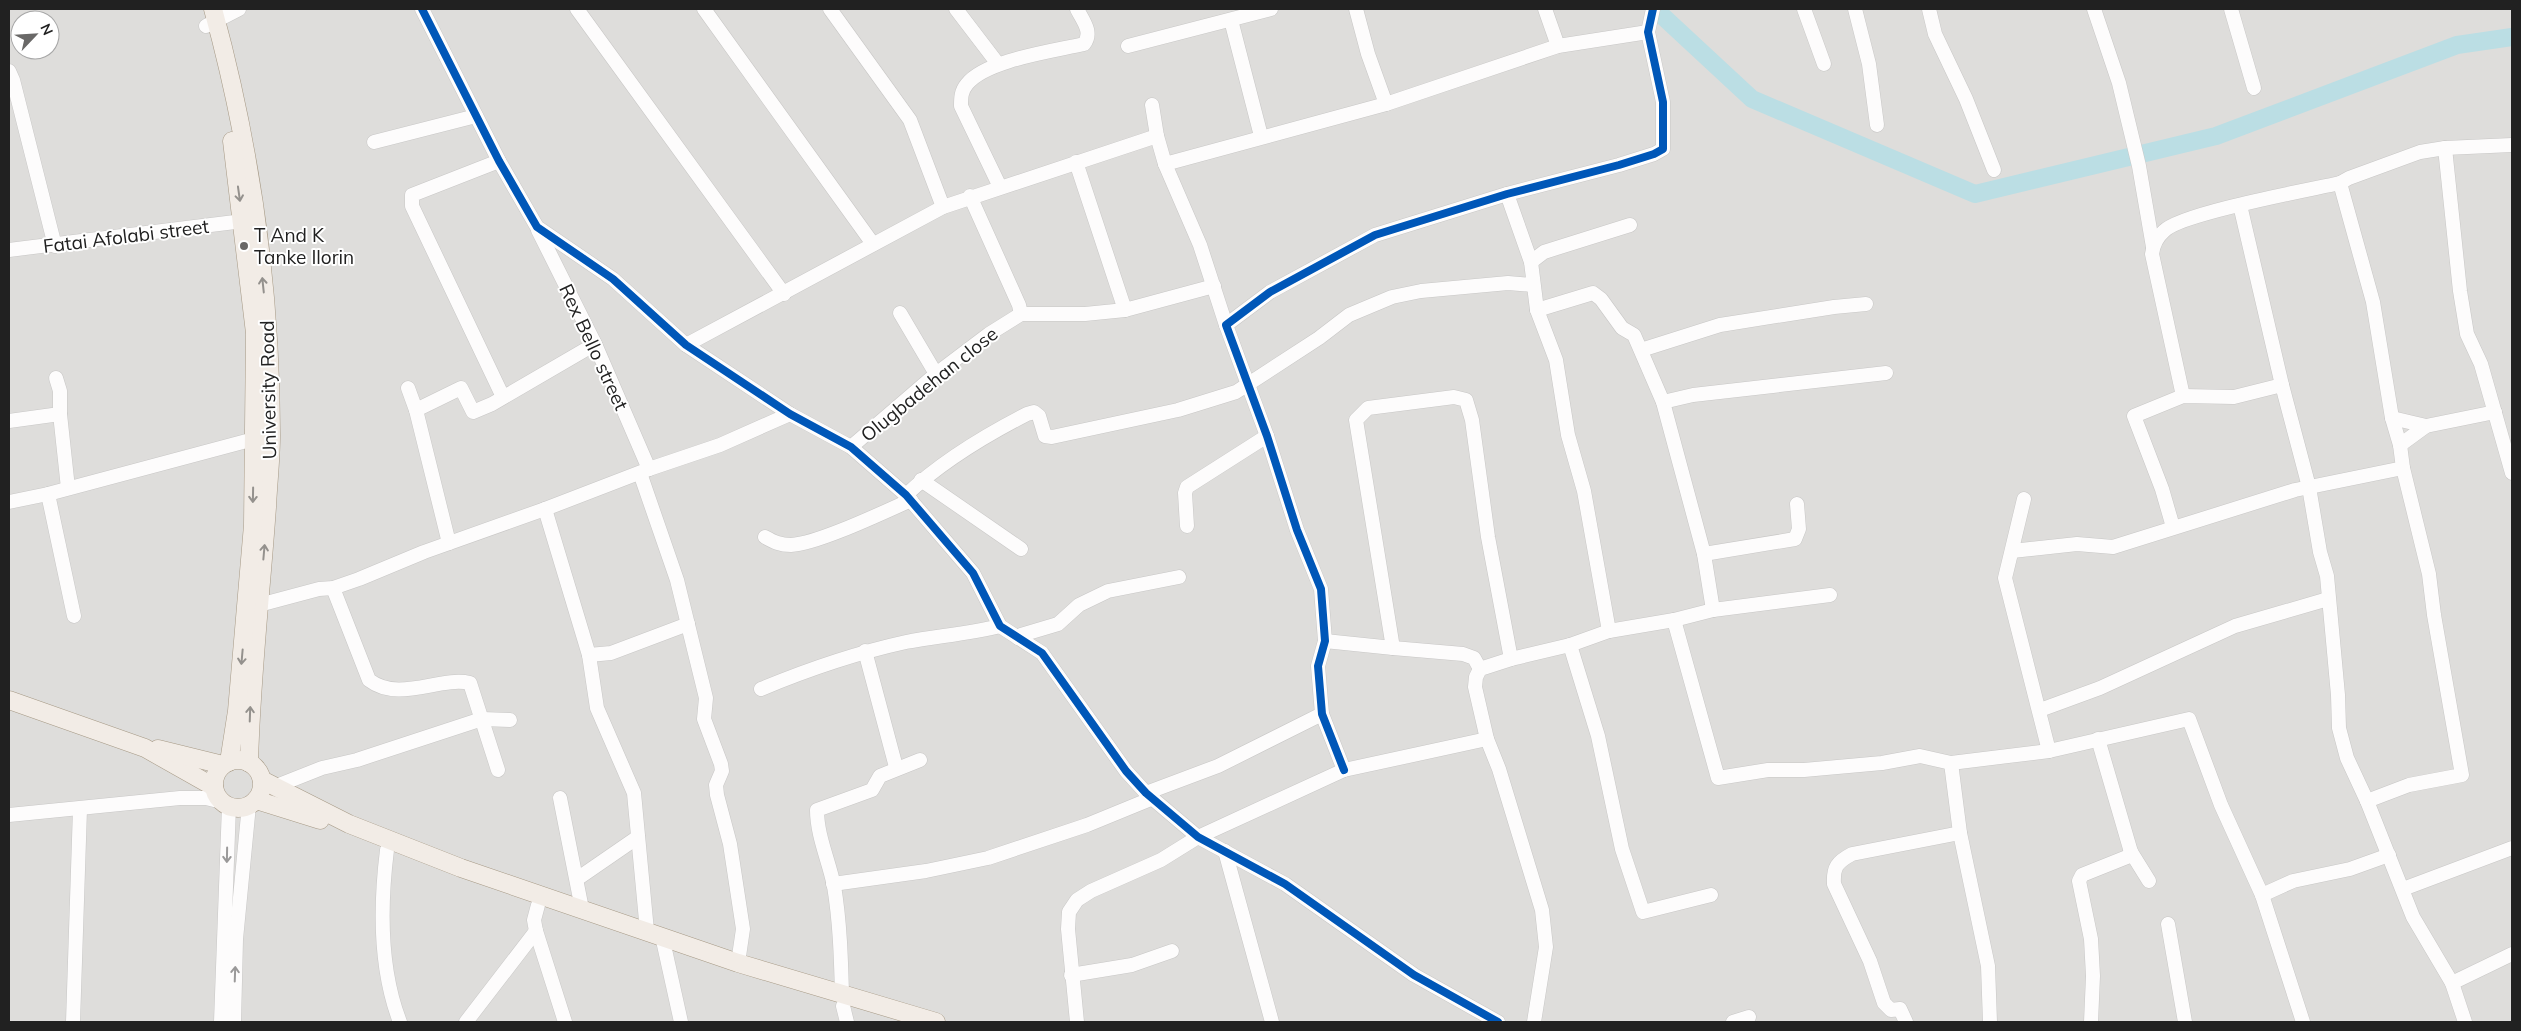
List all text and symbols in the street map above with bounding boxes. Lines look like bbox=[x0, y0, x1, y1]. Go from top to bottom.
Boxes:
north arrow bbox=[10, 10, 60, 60]
text: N bbox=[36, 21, 57, 38]
one-way arrow bbox=[234, 185, 244, 201]
street label: Fatai Afolabi street bbox=[42, 214, 211, 258]
place label: T And K Tanke Ilorin bbox=[254, 223, 354, 269]
marker: T And K Tanke Ilorin bbox=[238, 240, 250, 252]
one-way arrow bbox=[258, 277, 268, 293]
street label: Rex Bello street bbox=[554, 280, 634, 414]
street label: University Road bbox=[255, 320, 281, 460]
street label: Olugbadehan close bbox=[856, 321, 1002, 447]
one-way arrow bbox=[248, 486, 258, 503]
one-way arrow bbox=[259, 544, 268, 560]
one-way arrow bbox=[237, 649, 247, 665]
one-way arrow bbox=[246, 706, 255, 722]
one-way arrow bbox=[222, 846, 232, 862]
one-way arrow bbox=[231, 966, 240, 982]

